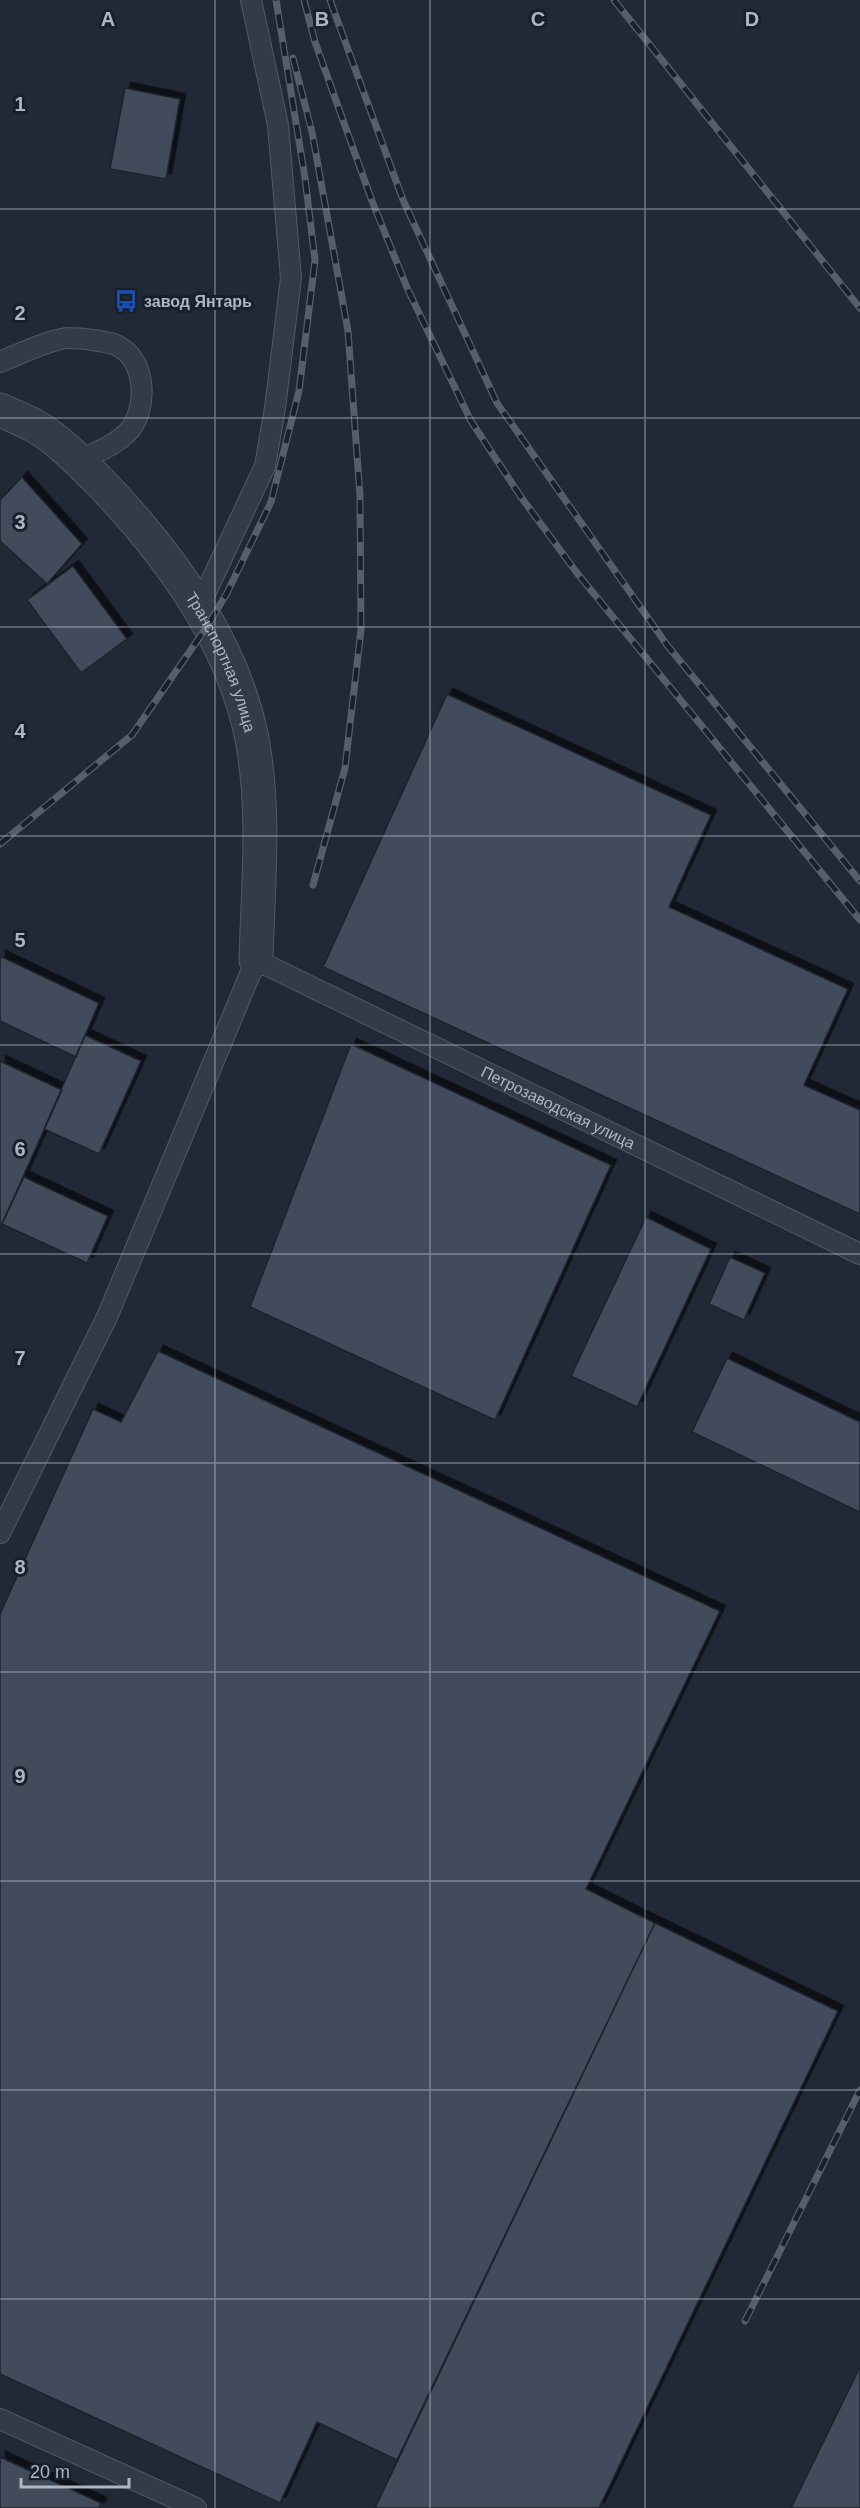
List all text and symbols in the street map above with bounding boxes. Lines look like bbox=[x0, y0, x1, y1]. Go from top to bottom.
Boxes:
text: A bbox=[101, 8, 115, 30]
text: B bbox=[315, 8, 329, 30]
text: C bbox=[531, 8, 545, 30]
text: D bbox=[745, 8, 759, 30]
text: 1 bbox=[14, 93, 26, 115]
bus stop icon: завод Янтарь bbox=[113, 288, 139, 314]
place label: завод Янтарь bbox=[144, 293, 252, 310]
text: 2 bbox=[14, 302, 26, 324]
text: 3 bbox=[14, 511, 26, 533]
street label: Транспортная улица bbox=[183, 589, 259, 734]
text: 4 bbox=[14, 720, 26, 742]
text: 5 bbox=[14, 929, 26, 951]
street label: Петрозаводская улица bbox=[479, 1063, 638, 1152]
text: 6 bbox=[14, 1138, 26, 1160]
text: 7 bbox=[14, 1347, 26, 1369]
text: 8 bbox=[14, 1556, 26, 1578]
text: 9 bbox=[14, 1765, 26, 1787]
scale bar bbox=[21, 2451, 129, 2489]
text: 20 m bbox=[30, 2462, 70, 2482]

